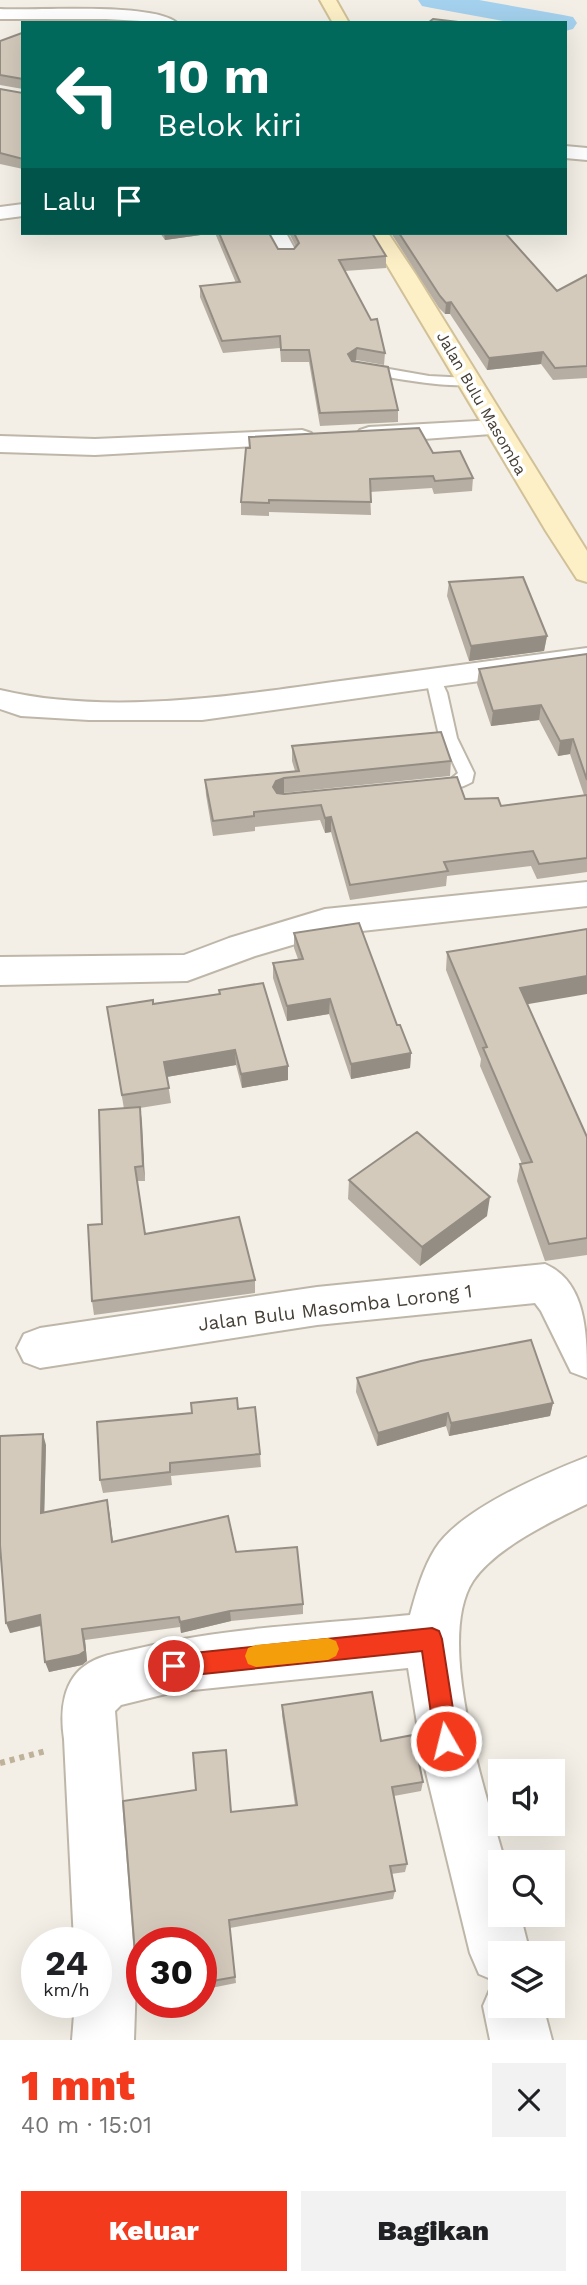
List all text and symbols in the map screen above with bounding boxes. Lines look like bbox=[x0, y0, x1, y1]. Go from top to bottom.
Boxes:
text: 10 m bbox=[157, 47, 270, 105]
icon: left bbox=[42, 49, 133, 140]
text: Belok kiri bbox=[157, 106, 302, 144]
icon: arrive bbox=[110, 182, 148, 220]
text: Lalu bbox=[42, 186, 96, 216]
street label: Jalan Bulu Masomba bbox=[433, 328, 530, 478]
street label: Jalan Bulu Masomba Lorong 1 bbox=[197, 1279, 473, 1336]
pin bbox=[144, 1636, 204, 1696]
icon: arrive bbox=[155, 1647, 193, 1685]
position arrow bbox=[409, 1704, 483, 1778]
map controls bbox=[488, 1759, 565, 2018]
button: sound bbox=[488, 1759, 565, 1836]
button: search bbox=[488, 1850, 565, 1927]
speed limit sign: 30 bbox=[126, 1927, 217, 2018]
button: layers bbox=[488, 1941, 565, 2018]
text: 24 bbox=[45, 1942, 88, 1984]
text: km/h bbox=[43, 1979, 90, 2000]
text: 1 mnt bbox=[21, 2061, 135, 2110]
button: close bbox=[492, 2063, 566, 2137]
text: 40 m · 15:01 bbox=[21, 2112, 152, 2139]
button: Keluar bbox=[21, 2191, 287, 2271]
button: Bagikan bbox=[301, 2191, 566, 2271]

